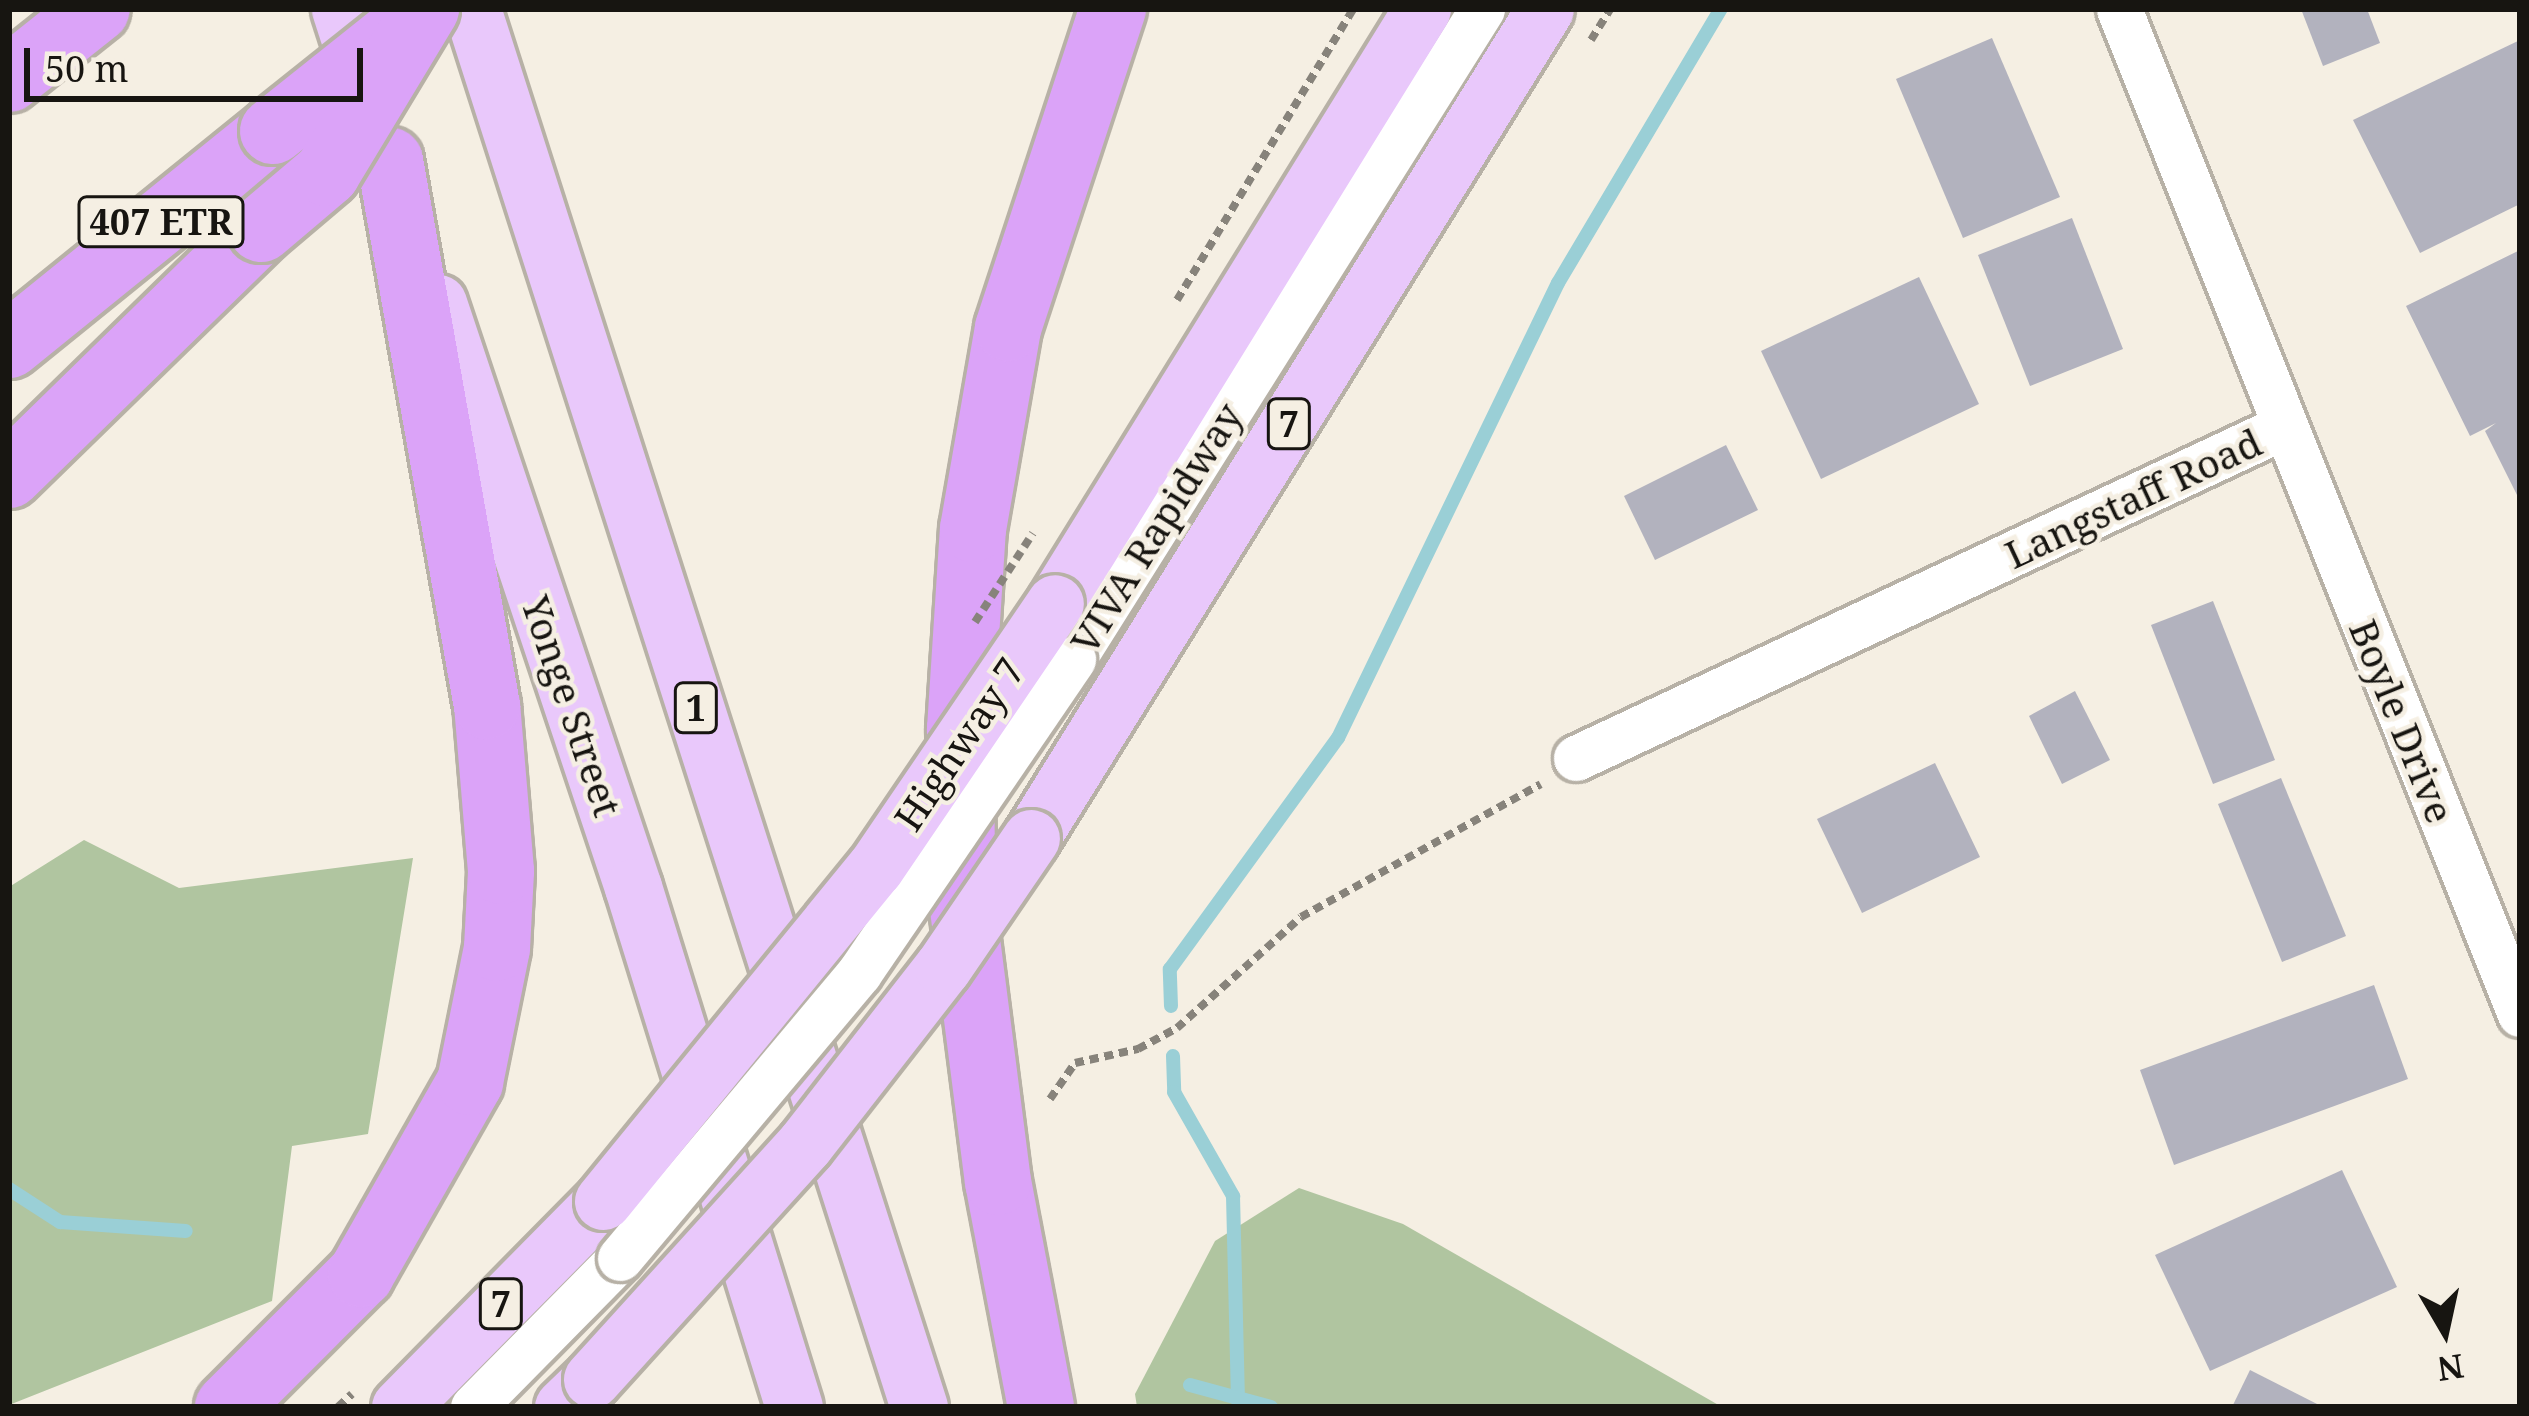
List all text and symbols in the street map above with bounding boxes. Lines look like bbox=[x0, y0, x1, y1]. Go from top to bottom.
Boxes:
scale bar bbox=[30, 24, 369, 98]
text: 50 m bbox=[45, 44, 129, 93]
road number: 407 ETR bbox=[77, 192, 245, 252]
street label: VIVA Rapidway bbox=[1060, 394, 1252, 662]
road number: 7 bbox=[1265, 394, 1313, 454]
street label: Langstaff Road bbox=[1997, 418, 2269, 578]
street label: Yonge Street bbox=[512, 590, 632, 822]
street label: Boyle Drive bbox=[2340, 613, 2464, 829]
street label: Highway 7 bbox=[884, 649, 1034, 839]
road number: 1 bbox=[672, 678, 720, 738]
north arrow bbox=[2385, 1272, 2505, 1392]
road number: 7 bbox=[477, 1274, 525, 1334]
text: N bbox=[2434, 1344, 2467, 1392]

